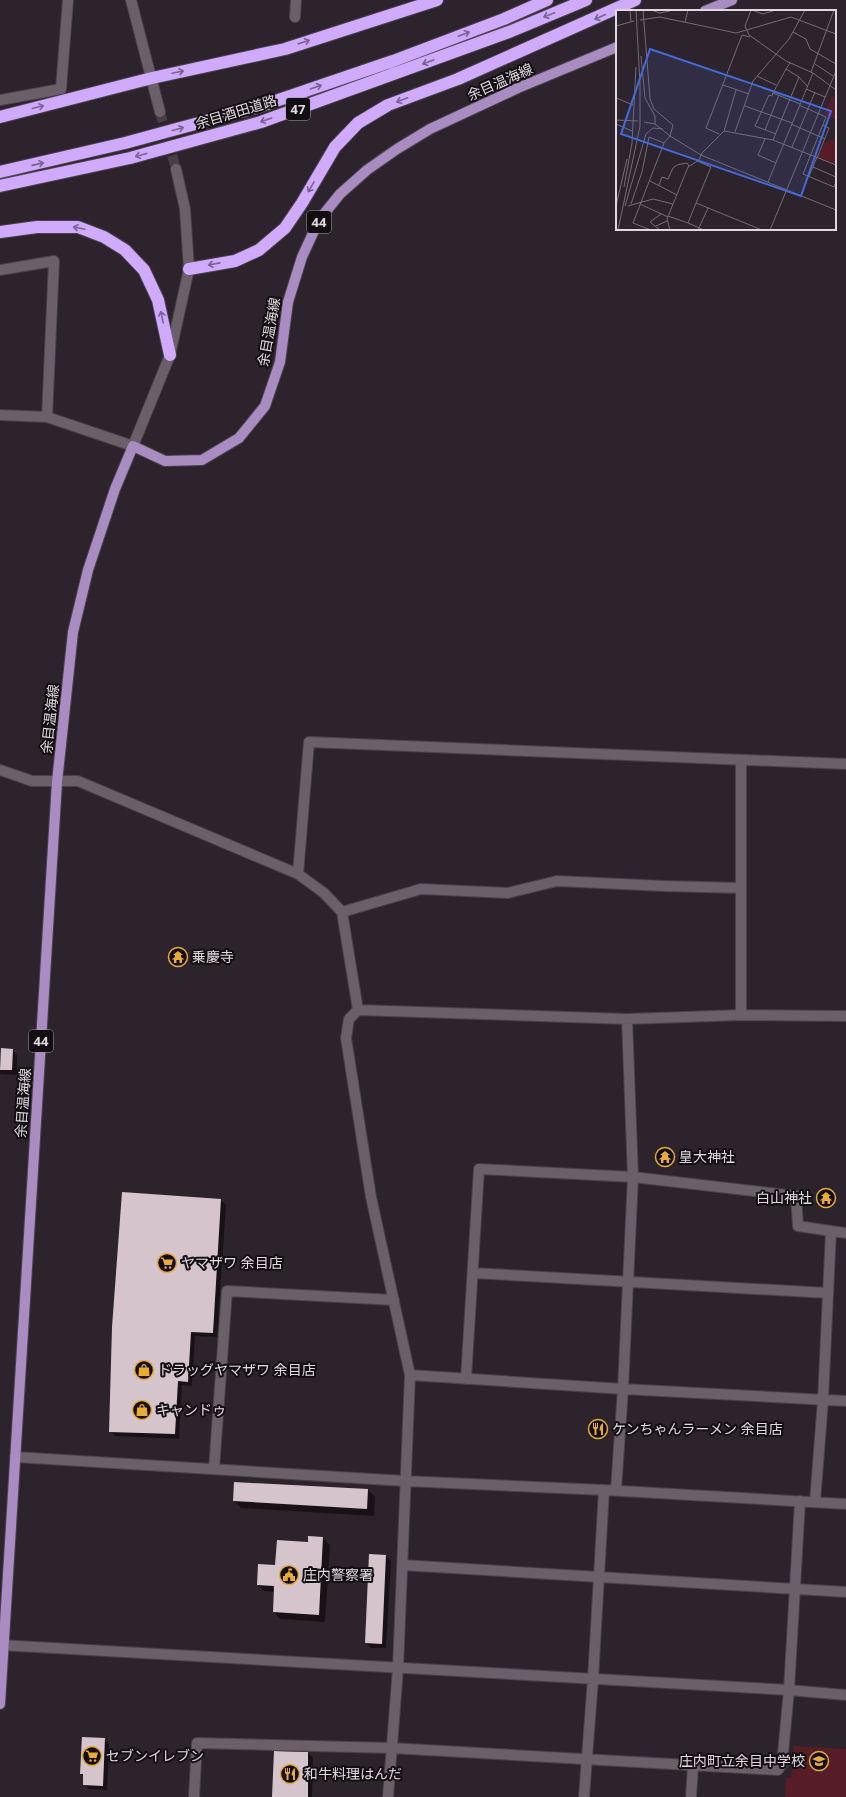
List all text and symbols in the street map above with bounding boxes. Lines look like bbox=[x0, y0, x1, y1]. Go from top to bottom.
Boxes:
inset map bbox=[616, 10, 836, 230]
one-way arrow bbox=[544, 11, 556, 19]
one-way arrow bbox=[594, 14, 606, 21]
one-way arrow bbox=[458, 30, 470, 38]
one-way arrow bbox=[298, 38, 310, 46]
one-way arrow bbox=[423, 58, 435, 66]
street label: 余目温海線 bbox=[464, 59, 536, 104]
one-way arrow bbox=[171, 68, 184, 76]
one-way arrow bbox=[309, 83, 321, 91]
street label: 余目酒田道路 bbox=[193, 90, 279, 133]
one-way arrow bbox=[397, 96, 409, 104]
road number: 47 bbox=[286, 98, 310, 120]
one-way arrow bbox=[31, 103, 44, 110]
one-way arrow bbox=[260, 117, 273, 124]
one-way arrow bbox=[171, 125, 184, 132]
one-way arrow bbox=[135, 152, 148, 159]
one-way arrow bbox=[31, 160, 44, 167]
one-way arrow bbox=[307, 181, 315, 193]
road number: 44 bbox=[307, 211, 331, 233]
one-way arrow bbox=[72, 224, 85, 232]
one-way arrow bbox=[208, 261, 221, 269]
street label: 余目温海線 bbox=[253, 296, 284, 368]
one-way arrow bbox=[157, 311, 165, 324]
street label: 余目温海線 bbox=[36, 683, 63, 755]
temple icon: 乗慶寺 bbox=[167, 946, 189, 968]
place label: 乗慶寺 bbox=[192, 947, 234, 966]
road number: 44 bbox=[29, 1030, 53, 1052]
street label: 余目温海線 bbox=[11, 1067, 34, 1139]
temple icon: 皇大神社 bbox=[654, 1146, 676, 1168]
place label: 皇大神社 bbox=[679, 1147, 735, 1166]
temple icon: 白山神社 bbox=[815, 1187, 837, 1209]
place label: 白山神社 bbox=[756, 1188, 812, 1207]
supermarket icon: ヤマザワ 余目店 bbox=[156, 1252, 178, 1274]
place label: ヤマザワ 余目店 bbox=[181, 1253, 283, 1272]
shop icon: ドラッグヤマザワ 余目店 bbox=[133, 1359, 155, 1381]
place label: ドラッグヤマザワ 余目店 bbox=[158, 1360, 316, 1379]
shop icon: キャンドゥ bbox=[131, 1399, 153, 1421]
place label: キャンドゥ bbox=[156, 1400, 226, 1419]
restaurant icon: ケンちゃんラーメン 余目店 bbox=[587, 1418, 609, 1440]
place label: ケンちゃんラーメン 余目店 bbox=[612, 1419, 783, 1438]
public building icon: 庄内警察署 bbox=[278, 1564, 300, 1586]
place label: 庄内警察署 bbox=[303, 1565, 373, 1584]
supermarket icon: セブンイレブン bbox=[81, 1745, 103, 1767]
place label: セブンイレブン bbox=[106, 1746, 204, 1765]
school or university icon: 庄内町立余目中学校 bbox=[808, 1750, 830, 1772]
place label: 庄内町立余目中学校 bbox=[679, 1751, 805, 1770]
restaurant icon: 和牛料理はんだ bbox=[279, 1763, 301, 1785]
place label: 和牛料理はんだ bbox=[304, 1764, 402, 1783]

